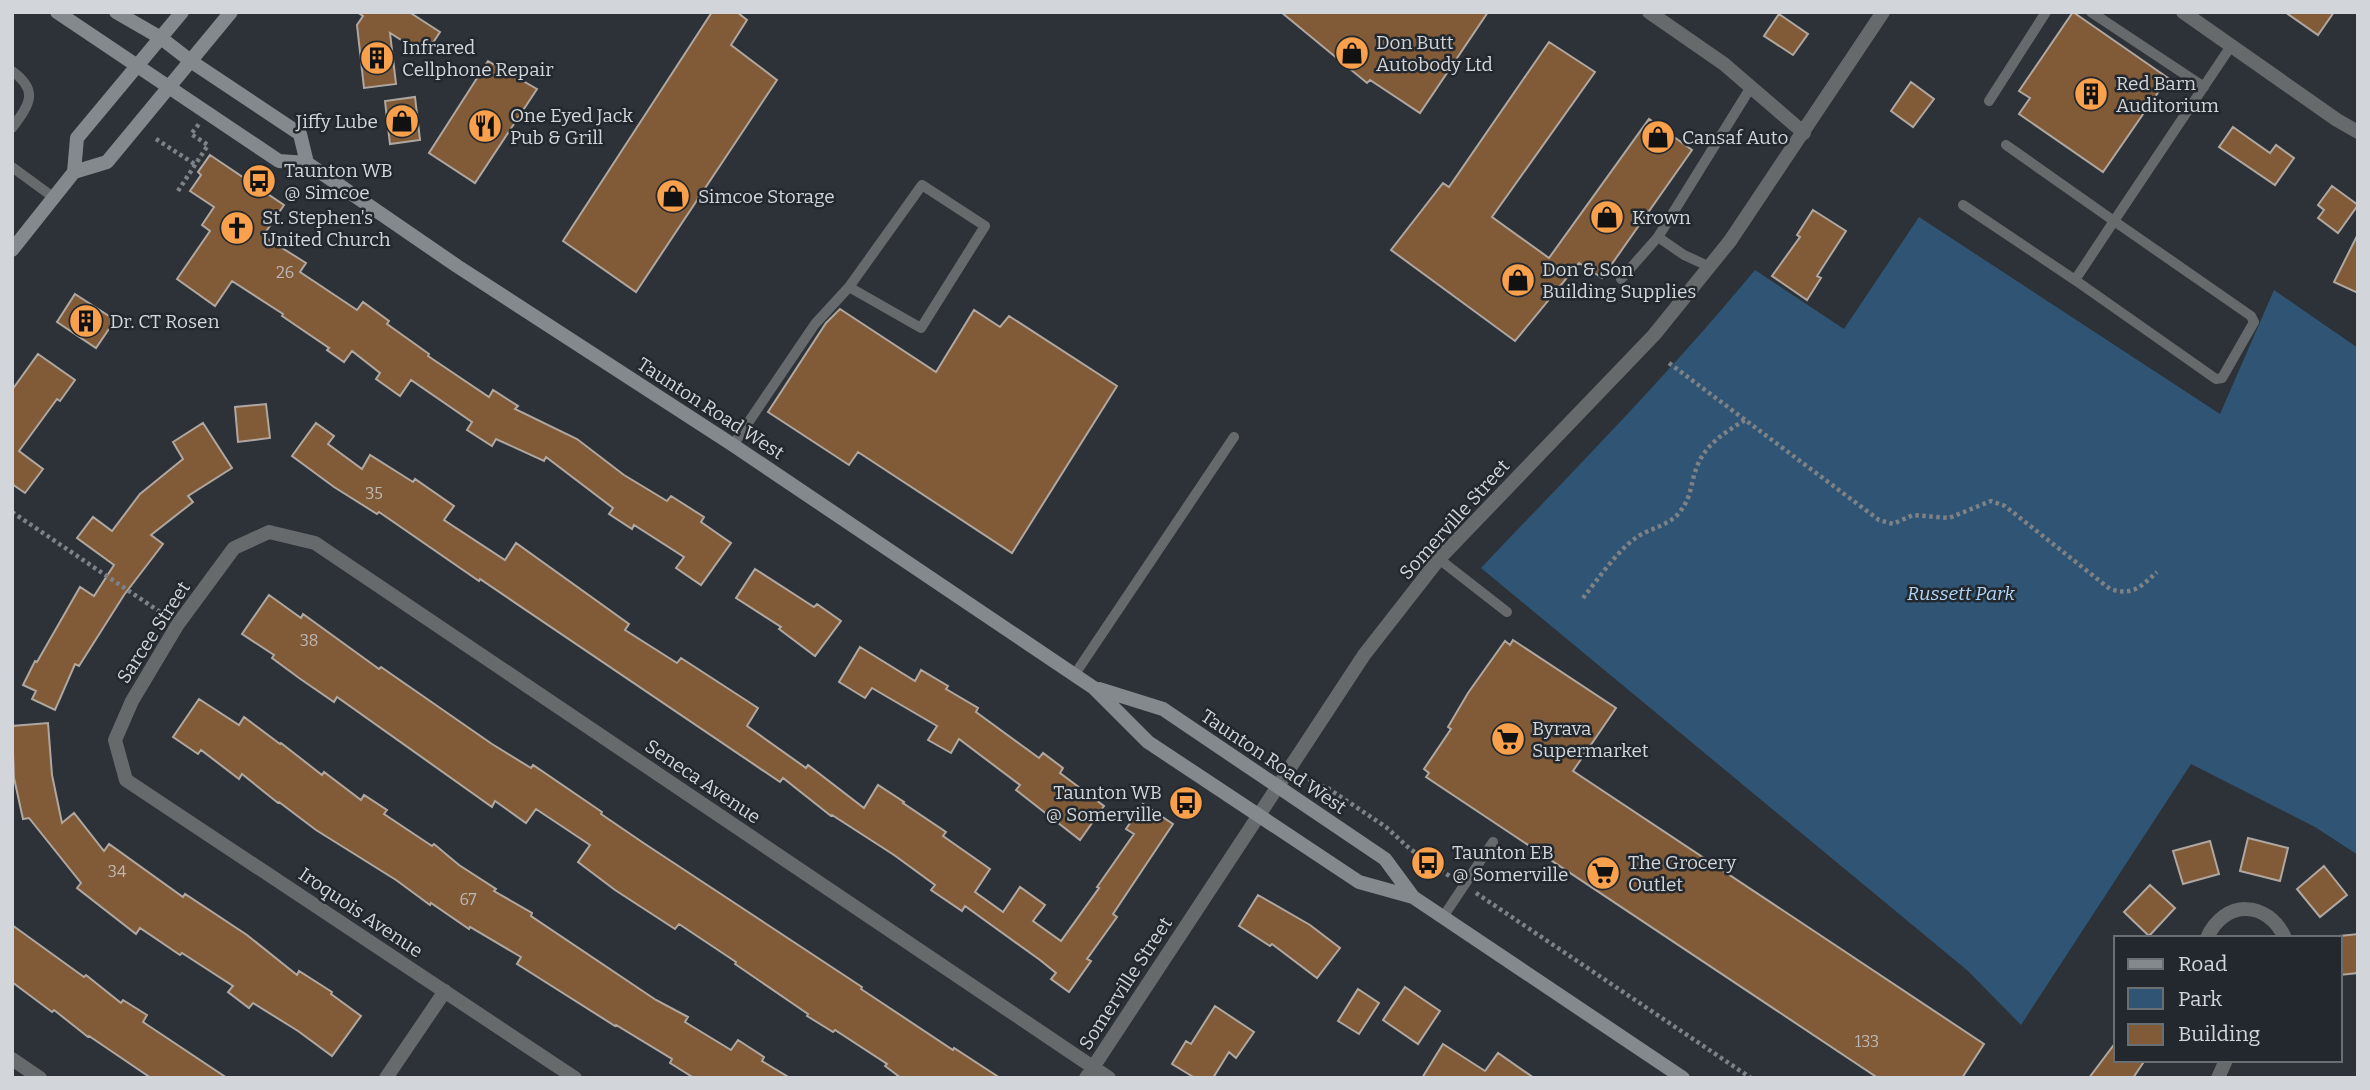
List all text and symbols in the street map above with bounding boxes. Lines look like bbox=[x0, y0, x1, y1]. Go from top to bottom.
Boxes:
place label: Don Butt Autobody Ltd bbox=[1376, 31, 1493, 76]
shop icon: Don Butt Autobody Ltd bbox=[1333, 34, 1371, 72]
place label: Infrared Cellphone Repair bbox=[402, 36, 554, 81]
building icon: Infrared Cellphone Repair bbox=[358, 39, 396, 77]
place label: Red Barn Auditorium bbox=[2116, 72, 2219, 117]
building icon: Red Barn Auditorium bbox=[2072, 75, 2110, 113]
shop icon: Jiffy Lube bbox=[383, 102, 421, 140]
place label: One Eyed Jack Pub & Grill bbox=[510, 104, 633, 149]
restaurant icon: One Eyed Jack Pub & Grill bbox=[466, 107, 504, 145]
place label: Jiffy Lube bbox=[295, 110, 378, 133]
shop icon: Cansaf Auto bbox=[1639, 118, 1677, 156]
place label: Cansaf Auto bbox=[1682, 126, 1788, 149]
place label: Taunton WB @ Simcoe bbox=[284, 159, 393, 204]
bus stop icon: Taunton WB @ Simcoe bbox=[240, 162, 278, 200]
shop icon: Simcoe Storage bbox=[654, 177, 692, 215]
place label: Simcoe Storage bbox=[698, 185, 835, 208]
shop icon: Krown bbox=[1588, 198, 1626, 236]
place label: St. Stephen's United Church bbox=[262, 206, 391, 251]
place label: Krown bbox=[1632, 206, 1691, 229]
church icon: St. Stephen's United Church bbox=[218, 209, 256, 247]
place label: Don & Son Building Supplies bbox=[1542, 258, 1696, 303]
shop icon: Don & Son Building Supplies bbox=[1499, 261, 1537, 299]
house number: 26 bbox=[276, 263, 294, 282]
building icon: Dr. CT Rosen bbox=[67, 302, 105, 340]
place label: Dr. CT Rosen bbox=[110, 310, 219, 333]
street label: Taunton Road West bbox=[633, 352, 789, 465]
street label: Somerville Street bbox=[1394, 455, 1514, 584]
house number: 35 bbox=[365, 484, 383, 503]
street label: Sarcee Street bbox=[112, 577, 195, 688]
park label: Russett Park bbox=[1907, 582, 2016, 605]
house number: 38 bbox=[300, 631, 318, 650]
street label: Taunton Road West bbox=[1197, 704, 1351, 819]
place label: Byrava Supermarket bbox=[1532, 717, 1649, 762]
supermarket icon: Byrava Supermarket bbox=[1489, 720, 1527, 758]
street label: Seneca Avenue bbox=[641, 734, 765, 829]
place label: Taunton WB @ Somerville bbox=[1046, 781, 1162, 826]
bus stop icon: Taunton WB @ Somerville bbox=[1167, 784, 1205, 822]
place label: Taunton EB @ Somerville bbox=[1452, 841, 1568, 886]
bus stop icon: Taunton EB @ Somerville bbox=[1409, 844, 1447, 882]
place label: The Grocery Outlet bbox=[1628, 851, 1737, 896]
supermarket icon: The Grocery Outlet bbox=[1584, 854, 1622, 892]
house number: 34 bbox=[108, 862, 127, 881]
street label: Iroquois Avenue bbox=[294, 862, 427, 962]
house number: 67 bbox=[459, 890, 477, 909]
street label: Somerville Street bbox=[1074, 913, 1177, 1054]
legend bbox=[2114, 936, 2342, 1062]
text: Road bbox=[2178, 951, 2227, 977]
text: Park bbox=[2178, 986, 2222, 1012]
text: Building bbox=[2178, 1021, 2261, 1047]
house number: 133 bbox=[1855, 1032, 1879, 1051]

